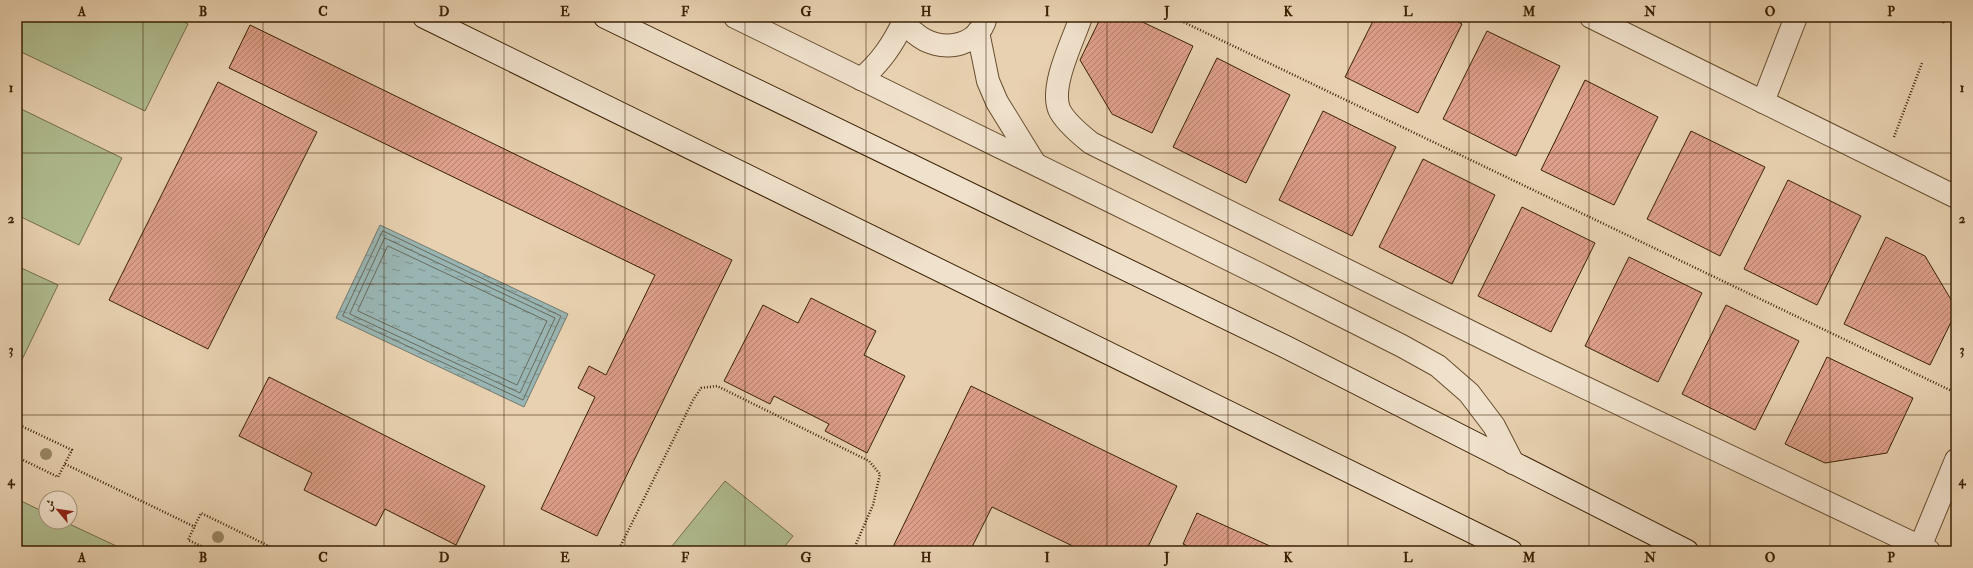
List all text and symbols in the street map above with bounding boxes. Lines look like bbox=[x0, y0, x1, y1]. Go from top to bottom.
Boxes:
text: A bbox=[77, 4, 87, 20]
text: B bbox=[199, 4, 207, 20]
text: C bbox=[318, 4, 328, 20]
text: D bbox=[439, 4, 450, 20]
text: E bbox=[560, 4, 570, 20]
text: F bbox=[681, 4, 690, 20]
text: G bbox=[801, 4, 812, 20]
text: H bbox=[921, 4, 932, 20]
text: I bbox=[1044, 4, 1050, 20]
text: J bbox=[1163, 4, 1170, 21]
text: K bbox=[1283, 4, 1293, 20]
text: L bbox=[1403, 4, 1413, 20]
text: M bbox=[1522, 4, 1536, 20]
text: N bbox=[1643, 4, 1656, 20]
text: O bbox=[1765, 4, 1776, 20]
text: P bbox=[1887, 4, 1895, 20]
text: 1 bbox=[9, 80, 14, 96]
text: 1 bbox=[1960, 80, 1965, 96]
text: 2 bbox=[8, 211, 15, 227]
text: 2 bbox=[1959, 211, 1966, 227]
text: 3 bbox=[9, 342, 14, 358]
text: 3 bbox=[1960, 342, 1965, 358]
text: 4 bbox=[6, 473, 15, 489]
text: 4 bbox=[1957, 473, 1966, 489]
north arrow bbox=[38, 490, 78, 530]
text: ش bbox=[41, 497, 58, 513]
text: A bbox=[77, 550, 87, 566]
text: B bbox=[199, 550, 207, 566]
text: C bbox=[318, 550, 328, 566]
text: D bbox=[439, 550, 450, 566]
text: E bbox=[560, 550, 570, 566]
text: F bbox=[681, 550, 690, 566]
text: G bbox=[801, 550, 812, 566]
text: H bbox=[921, 550, 932, 566]
text: I bbox=[1044, 550, 1050, 566]
text: J bbox=[1163, 550, 1170, 567]
text: K bbox=[1283, 550, 1293, 566]
text: L bbox=[1403, 550, 1413, 566]
text: M bbox=[1522, 550, 1536, 566]
text: N bbox=[1643, 550, 1656, 566]
text: O bbox=[1765, 550, 1776, 566]
text: P bbox=[1887, 550, 1895, 566]

